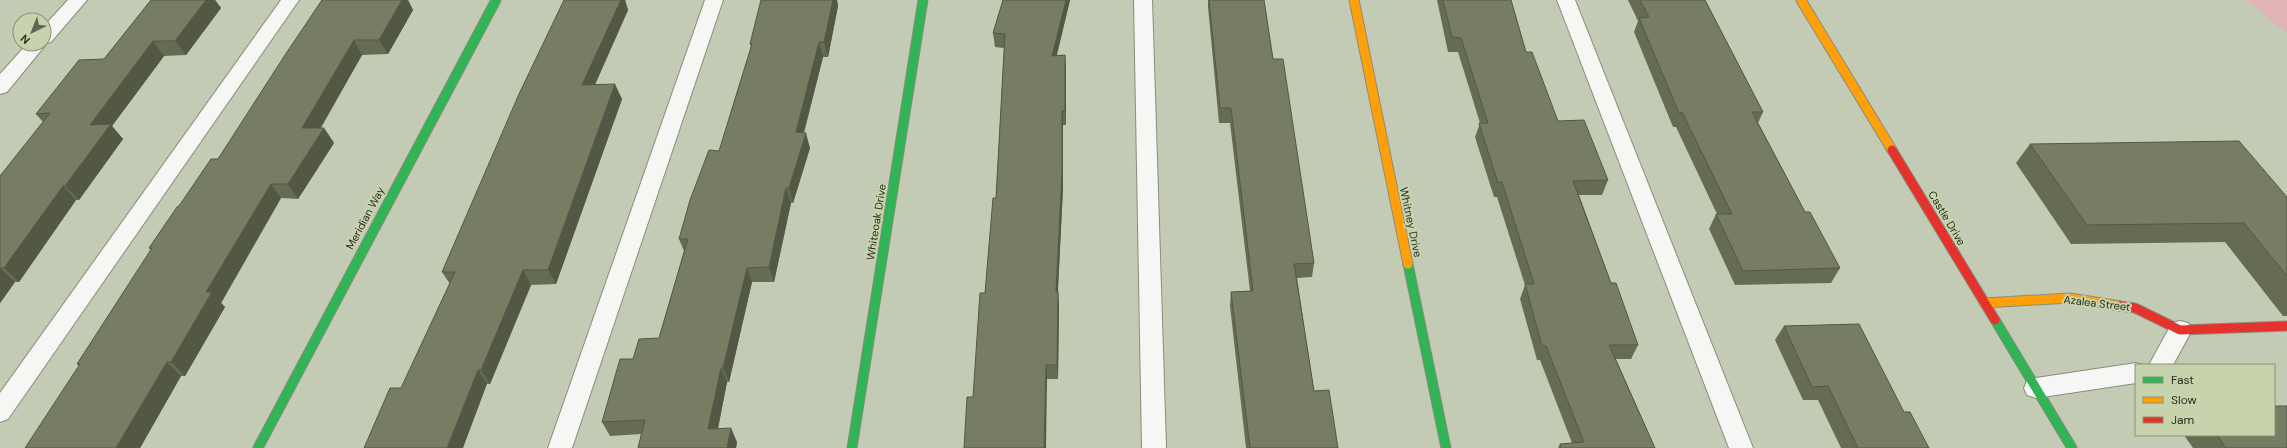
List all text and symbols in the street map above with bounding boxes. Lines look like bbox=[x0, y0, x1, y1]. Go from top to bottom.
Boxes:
north arrow bbox=[12, 12, 52, 52]
text: N bbox=[17, 31, 33, 47]
street label: Whiteoak Drive bbox=[863, 183, 889, 261]
street label: Meridian Way bbox=[343, 184, 387, 252]
street label: Whitney Drive bbox=[1397, 186, 1425, 258]
street label: Castle Drive bbox=[1925, 188, 1969, 248]
street label: Azalea Street bbox=[2063, 292, 2131, 314]
legend bbox=[2135, 364, 2275, 436]
text: Fast bbox=[2171, 372, 2194, 388]
text: Slow bbox=[2171, 392, 2197, 408]
text: Jam bbox=[2171, 412, 2194, 428]

